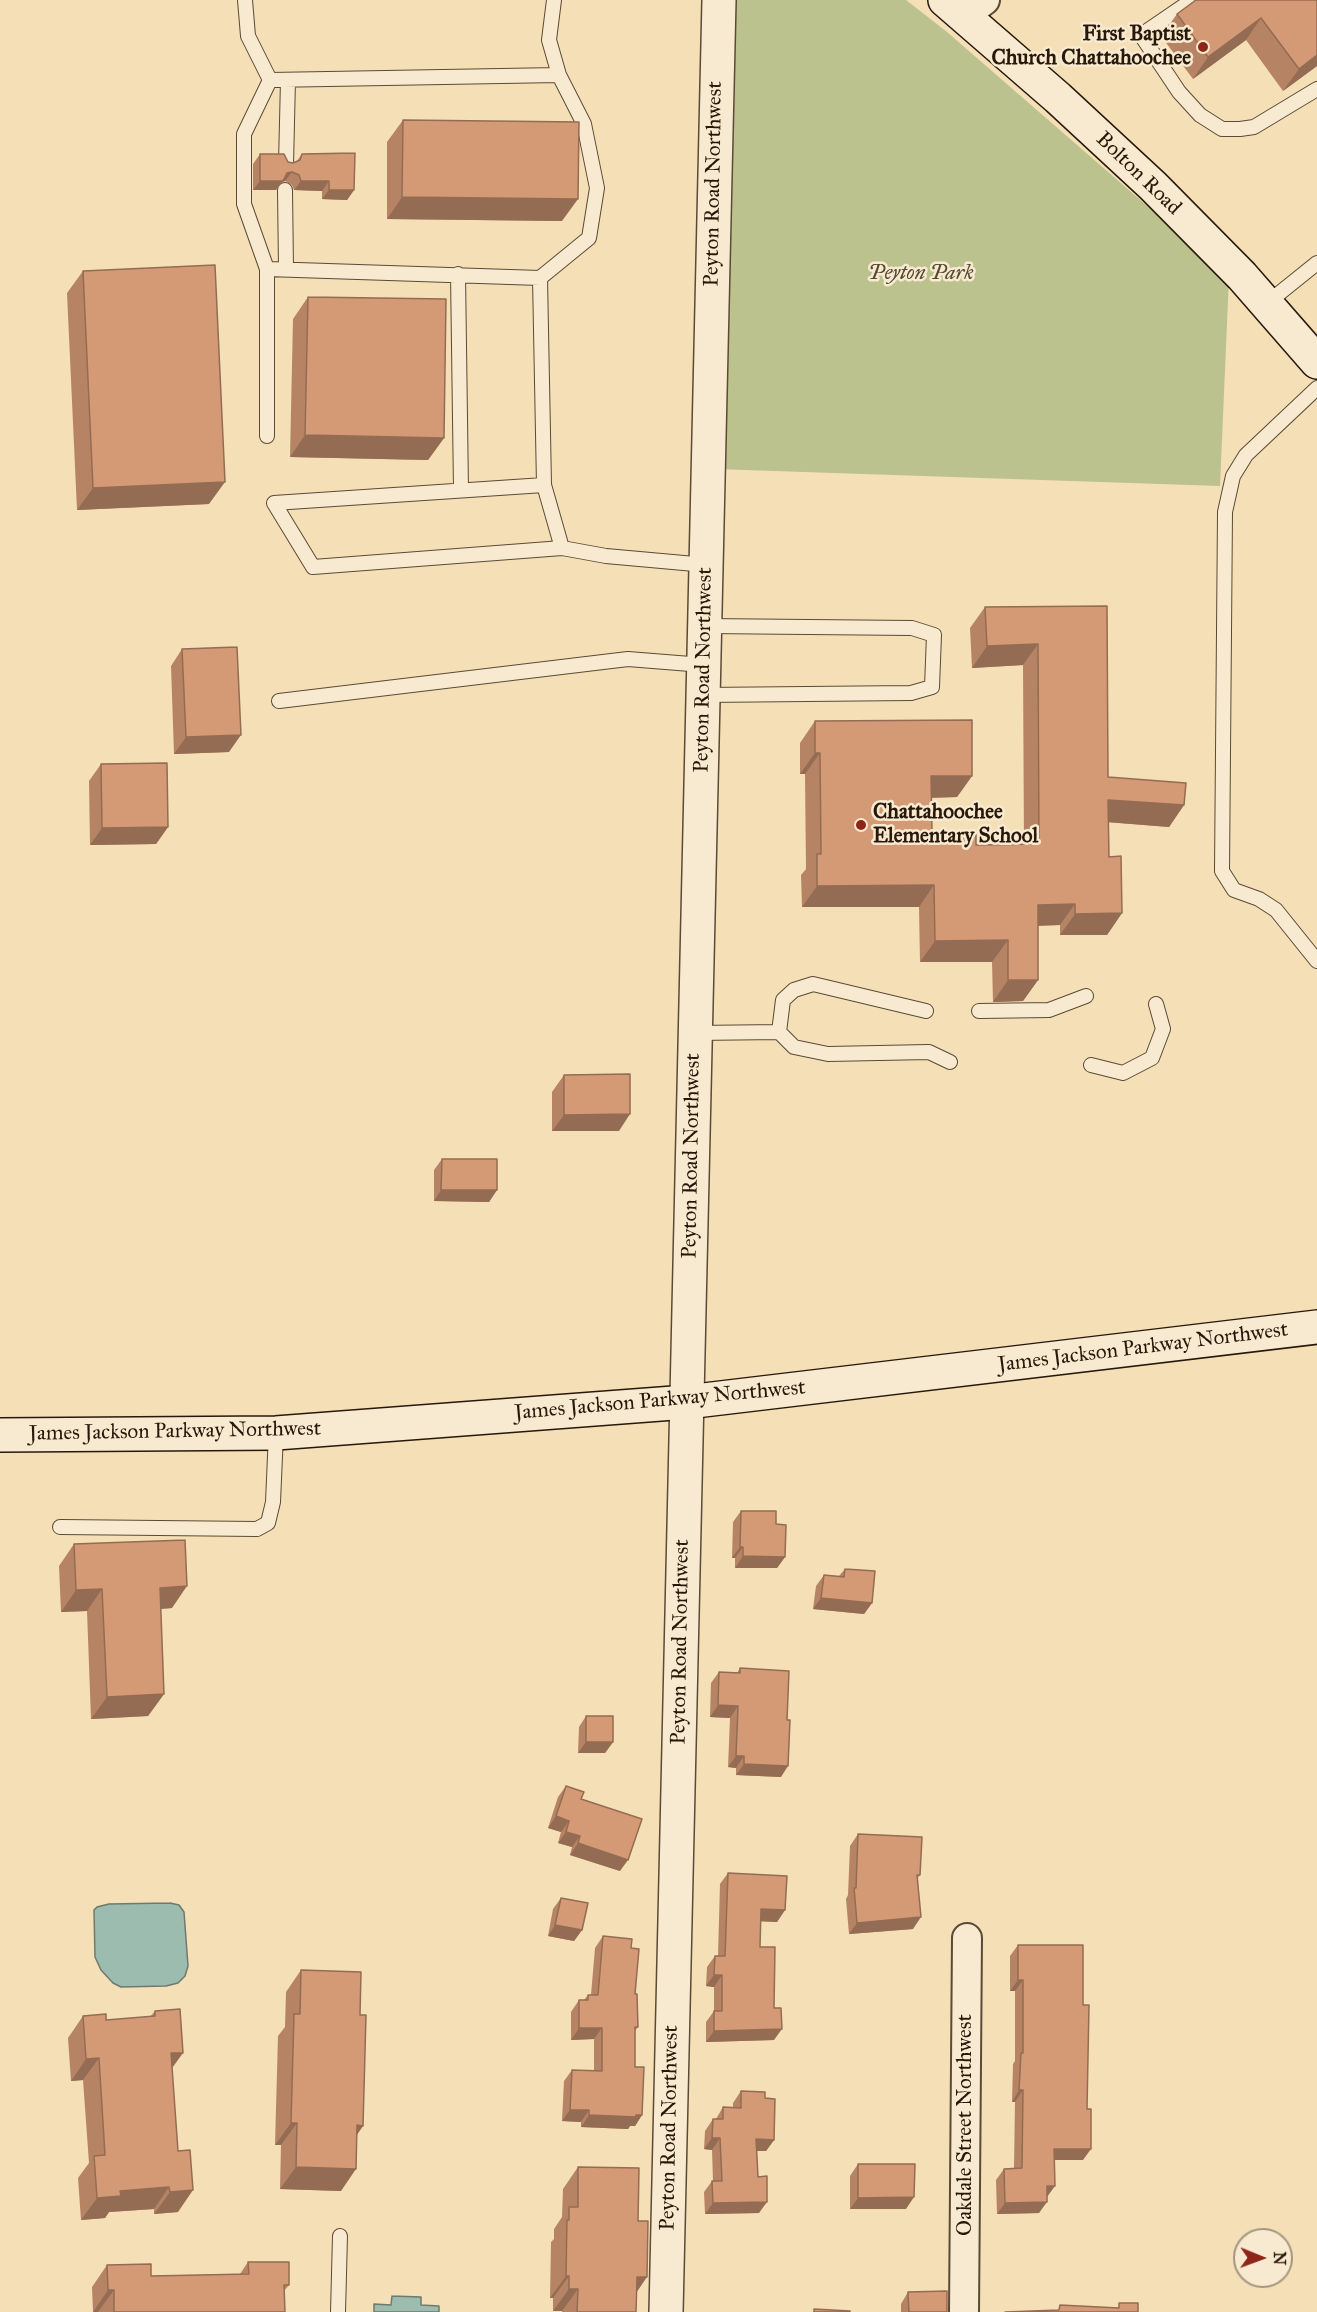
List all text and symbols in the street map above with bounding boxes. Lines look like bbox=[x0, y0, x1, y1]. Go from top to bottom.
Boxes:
place label: First Baptist Church Chattahoochee bbox=[991, 22, 1191, 72]
marker: First Baptist Church Chattahoochee bbox=[1196, 40, 1210, 54]
street label: Peyton Road Northwest bbox=[700, 81, 728, 287]
street label: Bolton Road bbox=[1090, 127, 1186, 221]
park label: Peyton Park bbox=[868, 261, 974, 287]
street label: Peyton Road Northwest bbox=[690, 567, 718, 773]
place label: Chattahoochee Elementary School bbox=[873, 800, 1038, 850]
marker: Chattahoochee Elementary School bbox=[854, 818, 868, 832]
street label: Peyton Road Northwest bbox=[678, 1053, 706, 1259]
street label: James Jackson Parkway Northwest bbox=[997, 1318, 1289, 1378]
street label: James Jackson Parkway Northwest bbox=[513, 1376, 807, 1426]
street label: James Jackson Parkway Northwest bbox=[29, 1417, 321, 1447]
street label: Peyton Road Northwest bbox=[667, 1539, 695, 1745]
street label: Oakdale Street Northwest bbox=[953, 2014, 979, 2236]
street label: Peyton Road Northwest bbox=[656, 2025, 684, 2231]
north arrow bbox=[1233, 2228, 1293, 2288]
text: N bbox=[1270, 2251, 1289, 2265]

